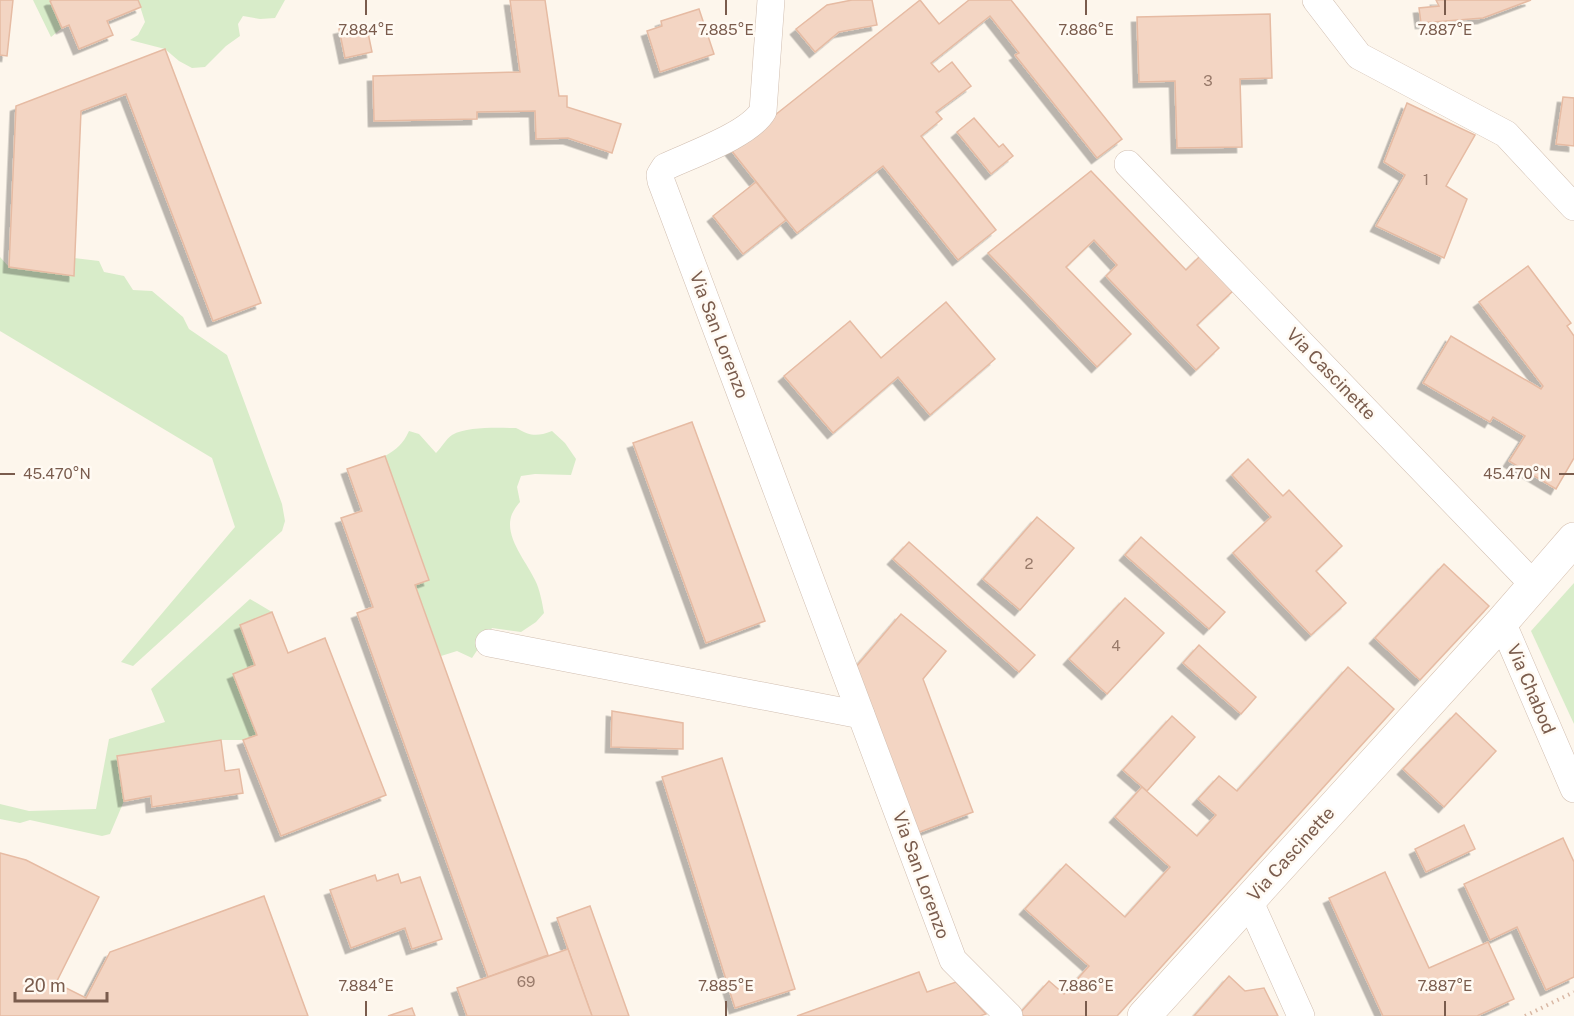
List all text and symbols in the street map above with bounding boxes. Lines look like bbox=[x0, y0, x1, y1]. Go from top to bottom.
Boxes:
text: 7.884°E bbox=[338, 21, 394, 38]
text: 7.885°E bbox=[698, 21, 754, 38]
text: 7.886°E bbox=[1058, 21, 1114, 38]
text: 7.887°E bbox=[1418, 21, 1472, 38]
house number: 3 bbox=[1203, 72, 1213, 89]
house number: 1 bbox=[1423, 171, 1429, 188]
street label: Via San Lorenzo bbox=[686, 268, 753, 401]
street label: Via Cascinette bbox=[1282, 323, 1380, 424]
text: 45.470°N bbox=[23, 465, 91, 482]
text: 45.470°N bbox=[1483, 465, 1551, 482]
house number: 2 bbox=[1025, 555, 1034, 572]
house number: 4 bbox=[1111, 637, 1121, 654]
street label: Via Chabod bbox=[1503, 641, 1560, 737]
street label: Via Cascinette bbox=[1243, 802, 1338, 905]
street label: Via San Lorenzo bbox=[889, 808, 954, 941]
scale bar bbox=[15, 965, 106, 1003]
house number: 69 bbox=[517, 973, 535, 990]
text: 20 m bbox=[24, 975, 66, 996]
text: 7.884°E bbox=[338, 977, 394, 994]
text: 7.885°E bbox=[698, 977, 754, 994]
text: 7.886°E bbox=[1058, 977, 1114, 994]
text: 7.887°E bbox=[1418, 977, 1472, 994]

